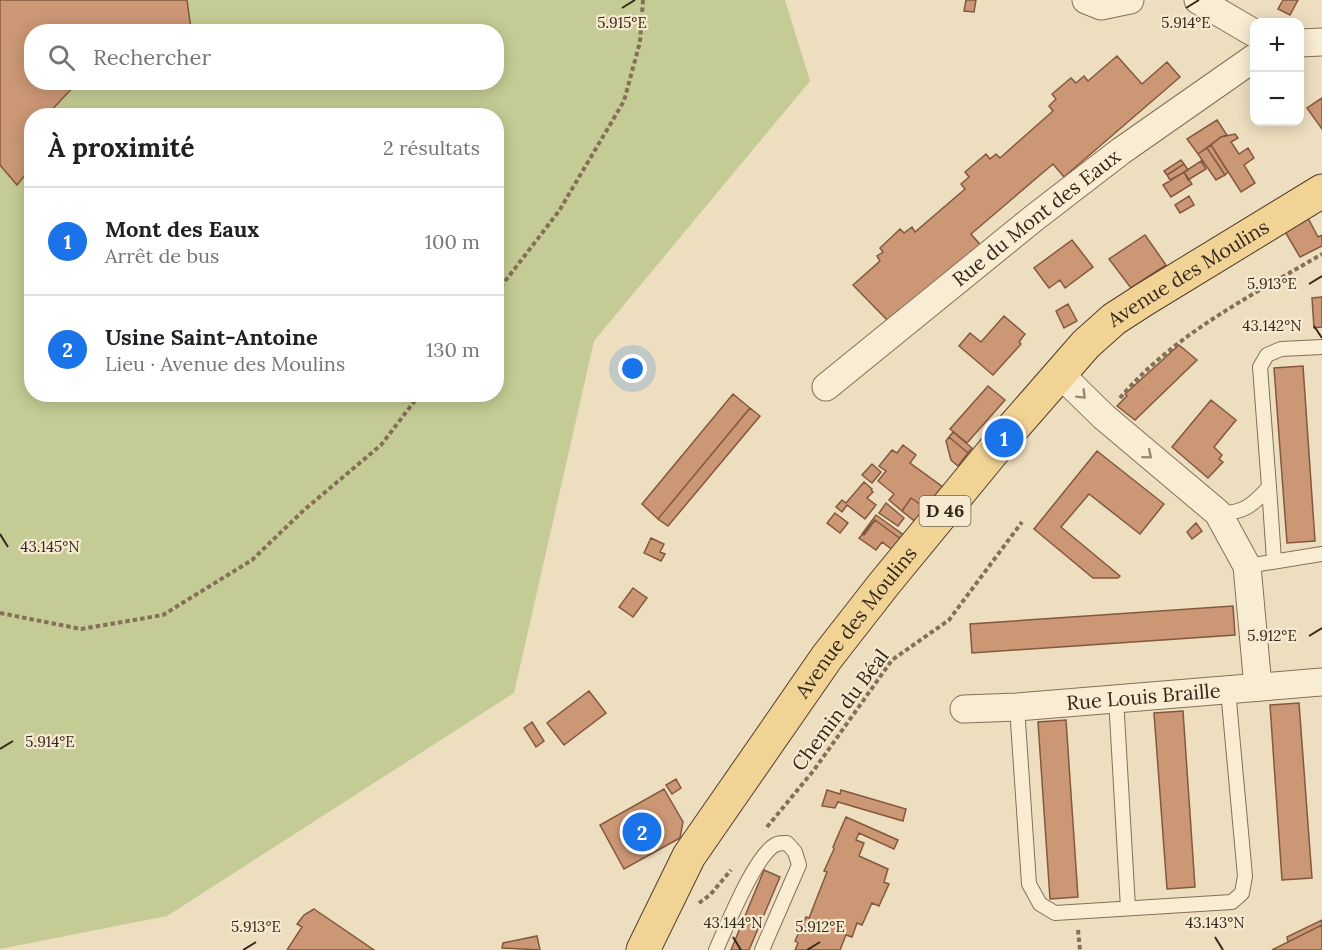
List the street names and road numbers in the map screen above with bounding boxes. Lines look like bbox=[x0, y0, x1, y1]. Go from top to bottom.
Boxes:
street label: Rue du Mont des Eaux bbox=[947, 143, 1125, 291]
street label: Avenue des Moulins bbox=[1102, 213, 1273, 332]
road number: D 46 bbox=[920, 496, 970, 526]
street label: Avenue des Moulins bbox=[789, 541, 922, 703]
street label: Chemin du Béal bbox=[786, 644, 893, 775]
street label: Rue Louis Braille bbox=[1065, 677, 1222, 715]

